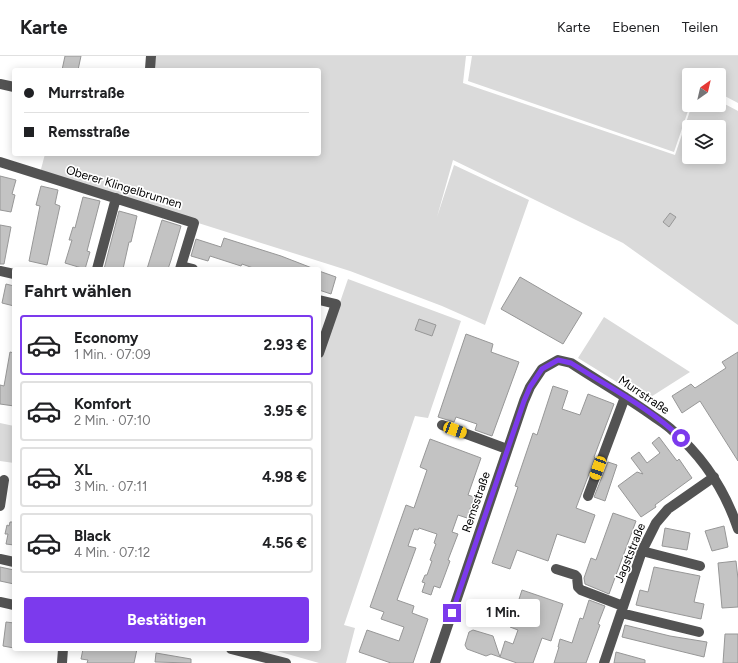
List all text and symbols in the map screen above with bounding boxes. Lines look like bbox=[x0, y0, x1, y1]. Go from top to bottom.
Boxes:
text: Karte bbox=[20, 16, 67, 39]
text: Karte bbox=[557, 19, 590, 36]
text: Ebenen bbox=[612, 19, 660, 36]
text: Teilen bbox=[682, 19, 718, 36]
north arrow bbox=[682, 68, 726, 112]
map controls bbox=[682, 68, 726, 164]
text: Murrstraße bbox=[48, 84, 125, 102]
button: layers bbox=[682, 120, 726, 164]
text: Remsstraße bbox=[48, 123, 130, 141]
street label: Oberer Klingelbrunnen bbox=[64, 163, 184, 211]
text: Fahrt wählen bbox=[24, 280, 131, 302]
icon: car bbox=[26, 327, 62, 363]
text: Economy bbox=[74, 329, 139, 347]
text: 2.93 € bbox=[264, 336, 307, 354]
text: 1 Min. · 07:09 bbox=[74, 347, 151, 362]
street label: Murrstraße bbox=[616, 373, 673, 417]
icon: car bbox=[26, 393, 62, 429]
text: Komfort bbox=[74, 395, 131, 413]
text: 3.95 € bbox=[264, 402, 307, 420]
text: 2 Min. · 07:10 bbox=[74, 413, 150, 428]
car bbox=[442, 420, 468, 440]
route start bbox=[672, 429, 690, 447]
car bbox=[588, 455, 608, 481]
icon: car bbox=[26, 459, 62, 495]
text: XL bbox=[74, 461, 92, 479]
text: 4.98 € bbox=[262, 468, 307, 486]
street label: Remsstraße bbox=[459, 469, 493, 534]
text: 3 Min. · 07:11 bbox=[74, 479, 147, 494]
street label: Jagststraße bbox=[612, 521, 648, 585]
icon: car bbox=[26, 525, 62, 561]
text: Black bbox=[74, 527, 111, 545]
text: 4.56 € bbox=[262, 534, 307, 552]
text: 4 Min. · 07:12 bbox=[74, 545, 150, 560]
button: Bestätigen bbox=[24, 597, 309, 643]
callout: 1 Min. bbox=[466, 599, 540, 627]
route end bbox=[443, 604, 461, 622]
text: 1 Min. bbox=[486, 605, 520, 620]

